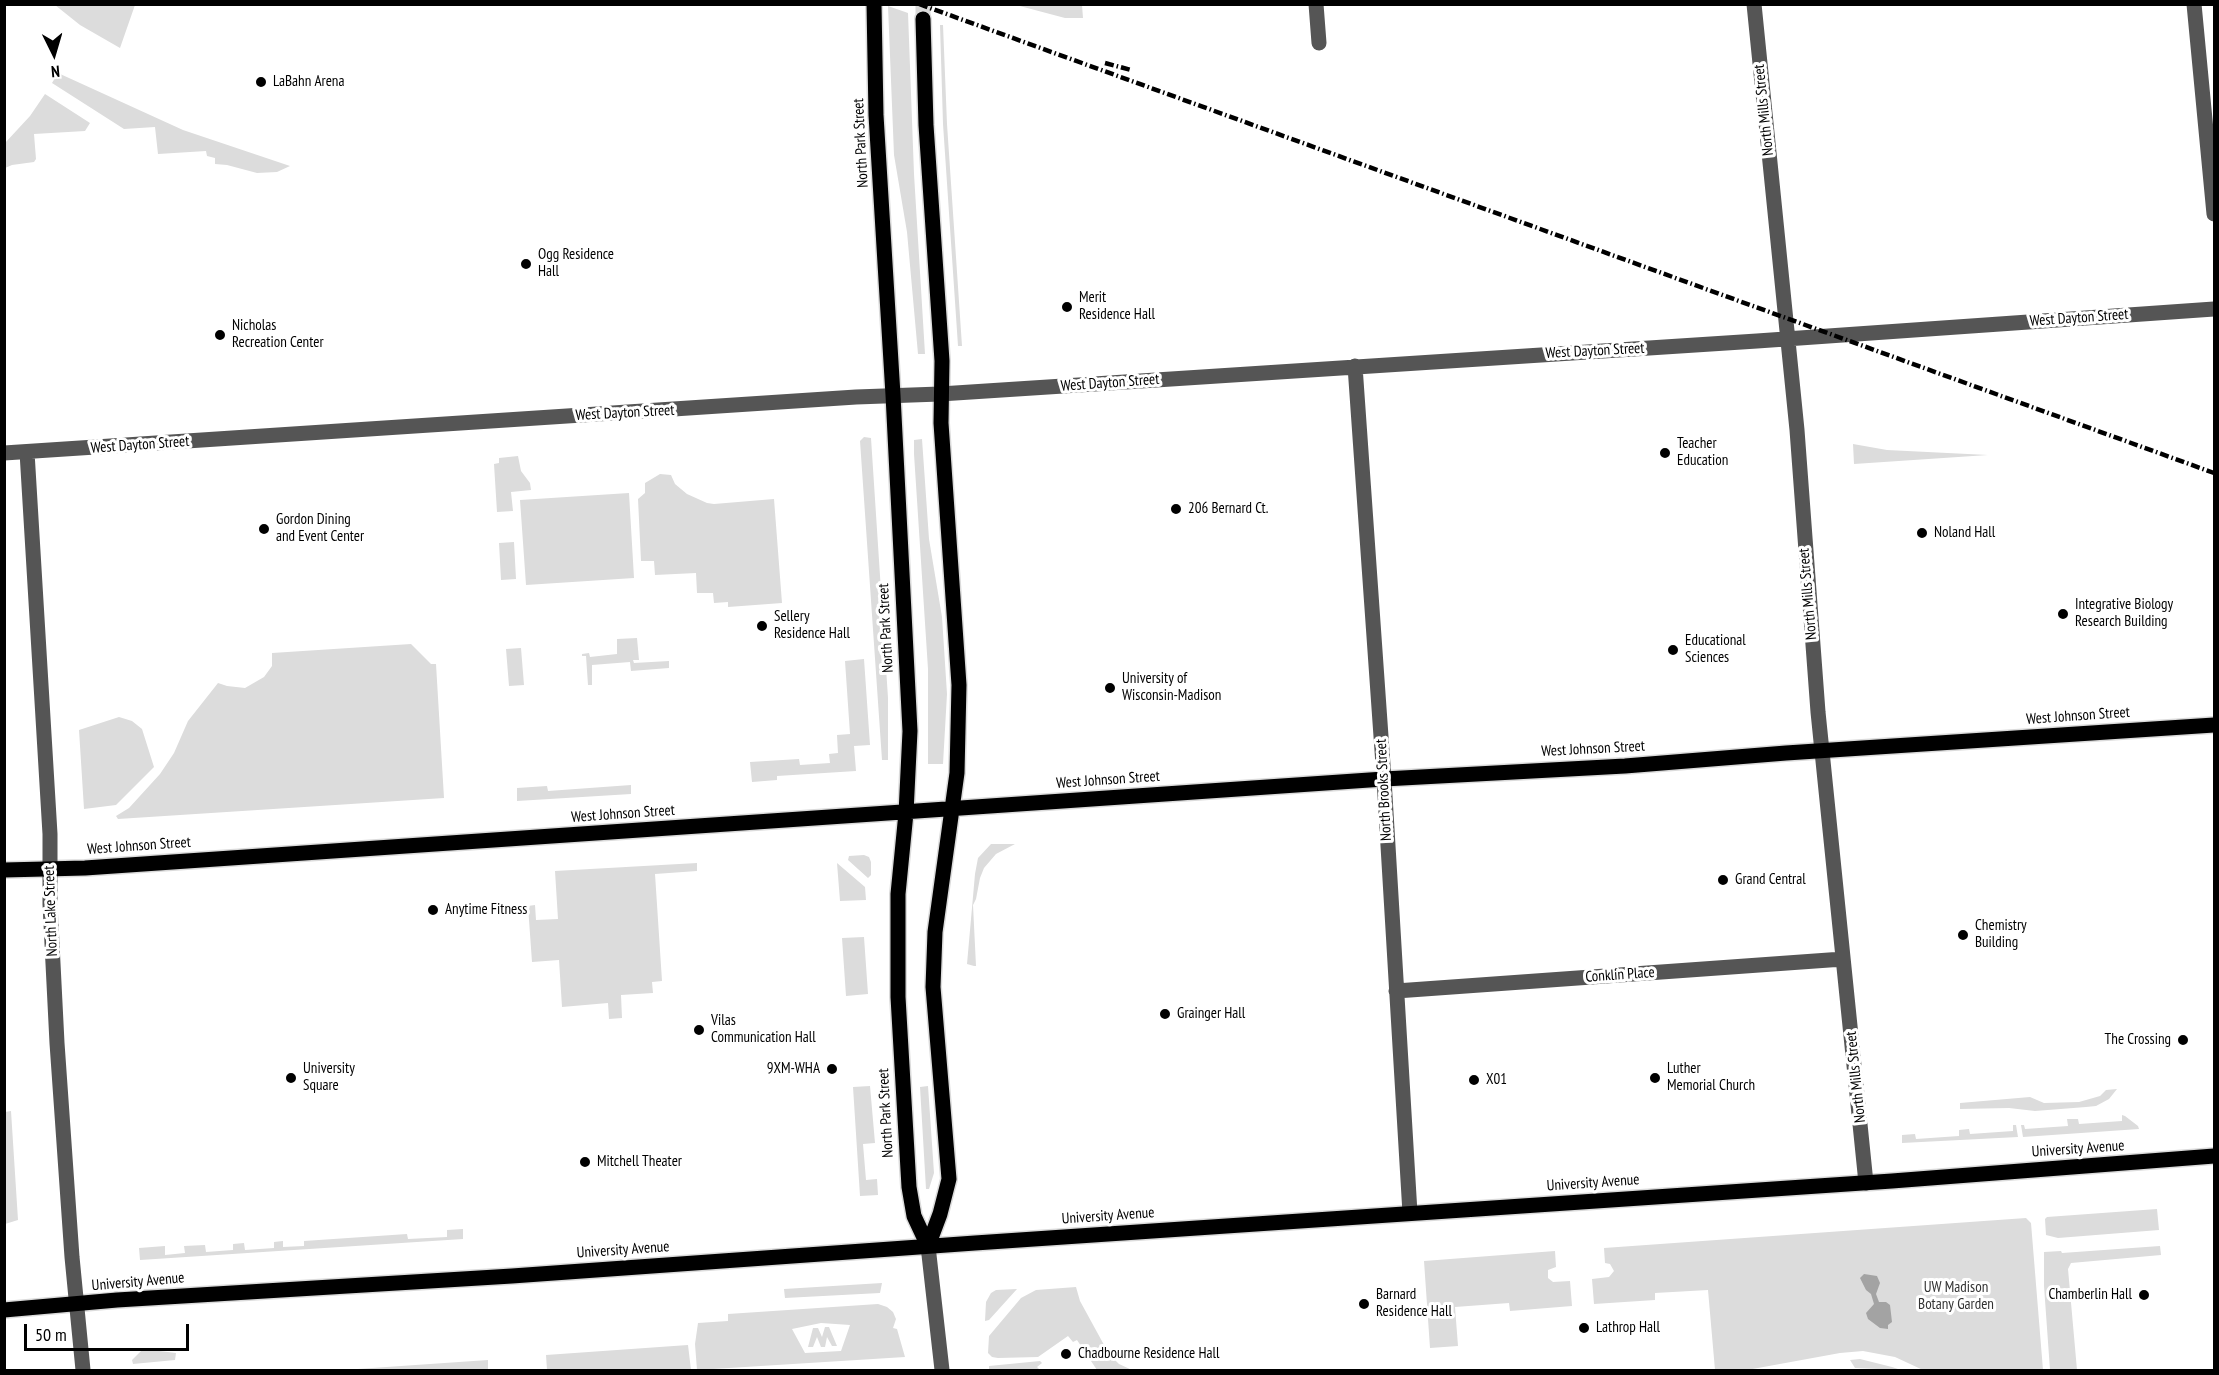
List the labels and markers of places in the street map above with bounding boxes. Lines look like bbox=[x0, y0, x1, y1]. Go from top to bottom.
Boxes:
place label: LaBahn Arena bbox=[273, 73, 344, 91]
marker: LaBahn Arena bbox=[254, 75, 268, 89]
place label: Ogg Residence Hall bbox=[538, 246, 614, 281]
marker: Ogg Residence Hall bbox=[519, 257, 533, 271]
place label: Merit Residence Hall bbox=[1079, 289, 1155, 324]
marker: Merit Residence Hall bbox=[1060, 300, 1074, 314]
place label: Nicholas Recreation Center bbox=[232, 317, 323, 352]
marker: Nicholas Recreation Center bbox=[213, 328, 227, 342]
place label: Teacher Education bbox=[1677, 435, 1728, 470]
marker: Teacher Education bbox=[1658, 446, 1672, 460]
place label: 206 Bernard Ct. bbox=[1188, 500, 1268, 518]
marker: 206 Bernard Ct. bbox=[1169, 502, 1183, 516]
place label: Gordon Dining and Event Center bbox=[276, 511, 364, 546]
marker: Gordon Dining and Event Center bbox=[257, 522, 271, 536]
place label: Noland Hall bbox=[1934, 524, 1995, 542]
marker: Noland Hall bbox=[1915, 526, 1929, 540]
place label: Integrative Biology Research Building bbox=[2075, 596, 2173, 631]
marker: Integrative Biology Research Building bbox=[2056, 607, 2070, 621]
place label: Sellery Residence Hall bbox=[774, 608, 850, 643]
marker: Sellery Residence Hall bbox=[755, 619, 769, 633]
place label: Educational Sciences bbox=[1685, 632, 1746, 667]
marker: Educational Sciences bbox=[1666, 643, 1680, 657]
place label: University of Wisconsin-Madison bbox=[1122, 670, 1221, 705]
marker: University of Wisconsin-Madison bbox=[1103, 681, 1117, 695]
place label: Grand Central bbox=[1735, 871, 1806, 889]
marker: Grand Central bbox=[1716, 873, 1730, 887]
place label: Anytime Fitness bbox=[445, 901, 527, 919]
marker: Anytime Fitness bbox=[426, 903, 440, 917]
place label: Chemistry Building bbox=[1975, 917, 2027, 952]
marker: Chemistry Building bbox=[1956, 928, 1970, 942]
place label: Grainger Hall bbox=[1177, 1005, 1245, 1023]
marker: Grainger Hall bbox=[1158, 1007, 1172, 1021]
place label: Vilas Communication Hall bbox=[711, 1012, 816, 1047]
marker: Vilas Communication Hall bbox=[692, 1023, 706, 1037]
place label: The Crossing bbox=[2105, 1031, 2171, 1049]
marker: The Crossing bbox=[2176, 1033, 2190, 1047]
place label: University Square bbox=[303, 1060, 355, 1095]
place label: 9XM-WHA bbox=[767, 1060, 820, 1078]
place label: Luther Memorial Church bbox=[1667, 1060, 1755, 1095]
marker: 9XM-WHA bbox=[825, 1062, 839, 1076]
marker: University Square bbox=[284, 1071, 298, 1085]
place label: X01 bbox=[1486, 1071, 1507, 1089]
marker: Luther Memorial Church bbox=[1648, 1071, 1662, 1085]
marker: X01 bbox=[1467, 1073, 1481, 1087]
place label: Mitchell Theater bbox=[597, 1153, 682, 1171]
marker: Mitchell Theater bbox=[578, 1155, 592, 1169]
place label: Barnard Residence Hall bbox=[1376, 1286, 1452, 1321]
place label: Chamberlin Hall bbox=[2048, 1286, 2132, 1304]
marker: Chamberlin Hall bbox=[2137, 1288, 2151, 1302]
marker: Barnard Residence Hall bbox=[1357, 1297, 1371, 1311]
place label: Lathrop Hall bbox=[1596, 1319, 1660, 1337]
marker: Lathrop Hall bbox=[1577, 1321, 1591, 1335]
place label: Chadbourne Residence Hall bbox=[1078, 1345, 1219, 1363]
marker: Chadbourne Residence Hall bbox=[1059, 1347, 1073, 1361]

